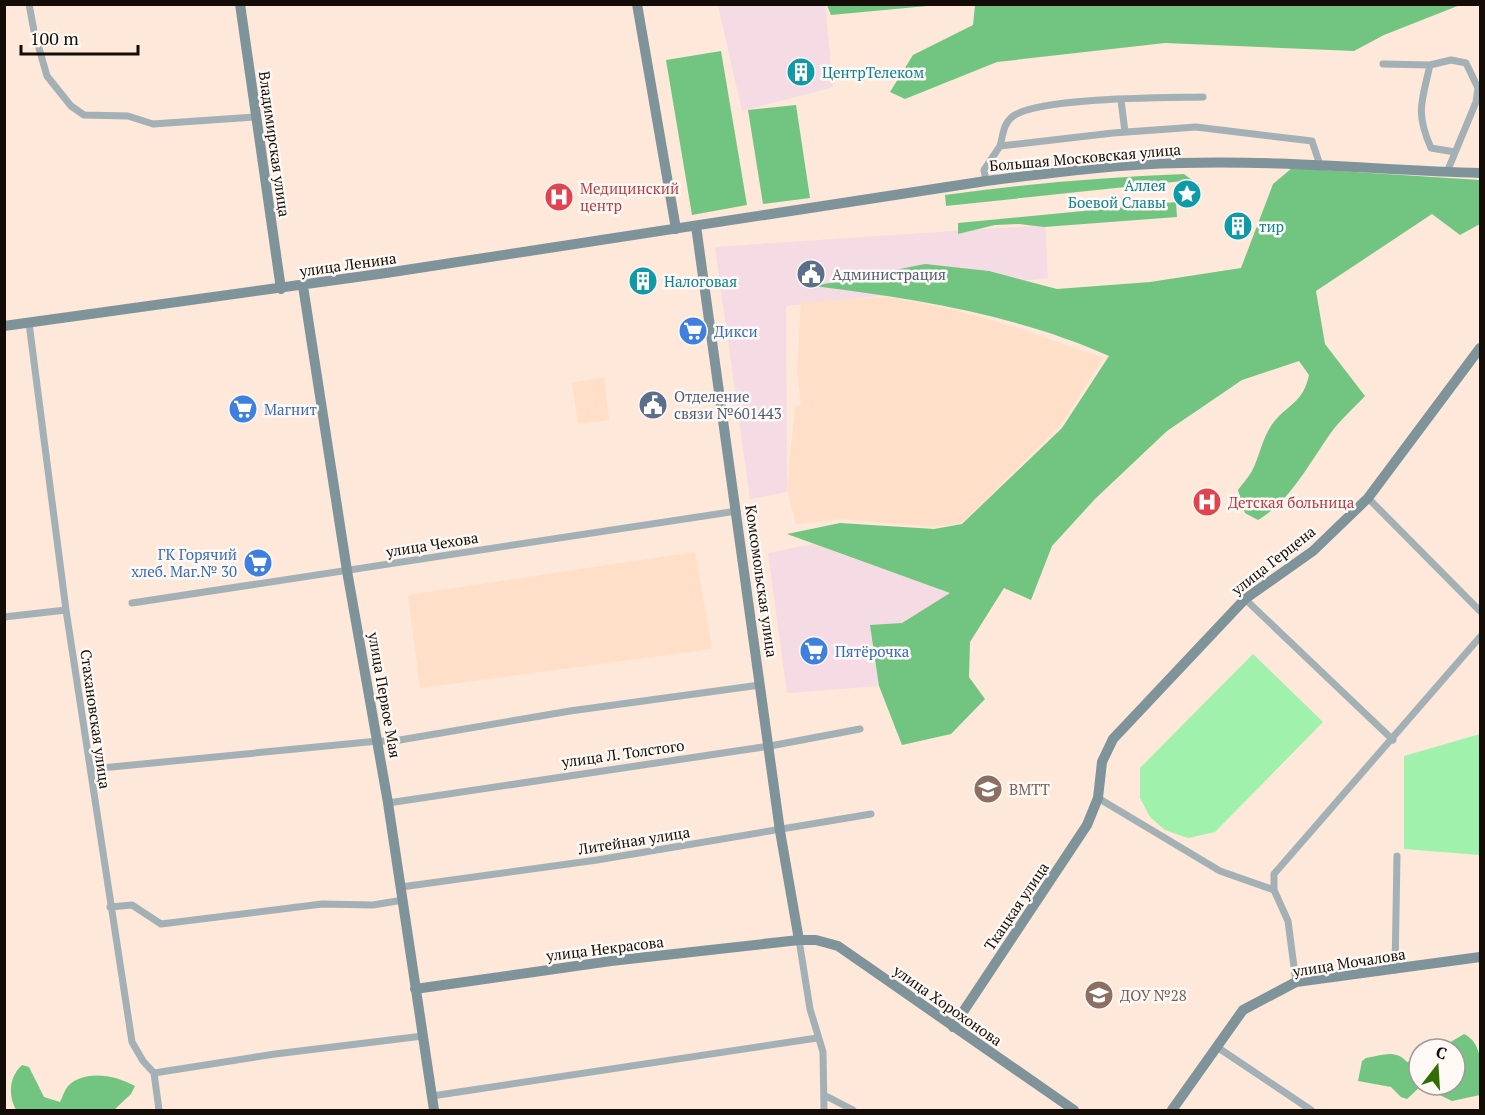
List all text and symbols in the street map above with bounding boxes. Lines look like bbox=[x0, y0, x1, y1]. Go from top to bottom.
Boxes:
scale bar bbox=[21, 18, 138, 56]
text: 100 m bbox=[30, 26, 79, 50]
building icon: ЦентрТелеком bbox=[785, 56, 817, 88]
place label: ЦентрТелеком bbox=[822, 62, 924, 82]
street label: Владимирская улица bbox=[255, 70, 295, 219]
street label: Большая Московская улица bbox=[988, 139, 1182, 175]
place label: Аллея Боевой Славы bbox=[1068, 175, 1166, 212]
place label: Медицинский центр bbox=[580, 178, 679, 215]
place icon: Аллея Боевой Славы bbox=[1171, 178, 1203, 210]
hospital icon: Медицинский центр bbox=[543, 181, 575, 213]
building icon: тир bbox=[1222, 210, 1254, 242]
place label: тир bbox=[1259, 216, 1284, 236]
street label: улица Ленина bbox=[297, 247, 398, 281]
public building icon: Администрация bbox=[795, 258, 827, 290]
place label: Администрация bbox=[832, 264, 946, 284]
building icon: Налоговая bbox=[627, 265, 659, 297]
place label: Налоговая bbox=[664, 271, 737, 291]
supermarket icon: Дикси bbox=[677, 315, 709, 347]
place label: Дикси bbox=[714, 321, 758, 341]
place label: Отделение связи №601443 bbox=[674, 386, 782, 423]
public building icon: Отделение связи №601443 bbox=[637, 389, 669, 421]
supermarket icon: Магнит bbox=[227, 393, 259, 425]
place label: Магнит bbox=[264, 399, 317, 419]
hospital icon: Детская больница bbox=[1191, 486, 1223, 518]
place label: Детская больница bbox=[1228, 492, 1355, 512]
street label: Комсомольская улица bbox=[741, 504, 783, 659]
street label: улица Герцена bbox=[1226, 521, 1319, 600]
street label: улица Чехова bbox=[383, 527, 480, 561]
place label: ГК Горячий хлеб. Маг.№ 30 bbox=[131, 544, 237, 581]
supermarket icon: ГК Горячий хлеб. Маг.№ 30 bbox=[242, 547, 274, 579]
street label: улица Первое Мая bbox=[364, 629, 406, 760]
supermarket icon: Пятёрочка bbox=[798, 635, 830, 667]
place label: Пятёрочка bbox=[835, 641, 910, 661]
street label: Стахановская улица bbox=[76, 648, 116, 790]
street label: улица Л. Толстого bbox=[559, 734, 686, 772]
school or university icon: ВМТТ bbox=[972, 773, 1004, 805]
place label: ВМТТ bbox=[1009, 779, 1050, 799]
street label: Литейная улица bbox=[576, 821, 692, 859]
street label: Ткацкая улица bbox=[979, 858, 1053, 954]
street label: улица Некрасова bbox=[544, 931, 665, 965]
street label: улица Мочалова bbox=[1290, 943, 1407, 981]
street label: улица Хорохонова bbox=[889, 959, 1007, 1050]
school or university icon: ДОУ №28 bbox=[1083, 979, 1115, 1011]
place label: ДОУ №28 bbox=[1120, 985, 1187, 1005]
north arrow bbox=[1407, 1037, 1467, 1097]
text: С bbox=[1433, 1041, 1450, 1065]

